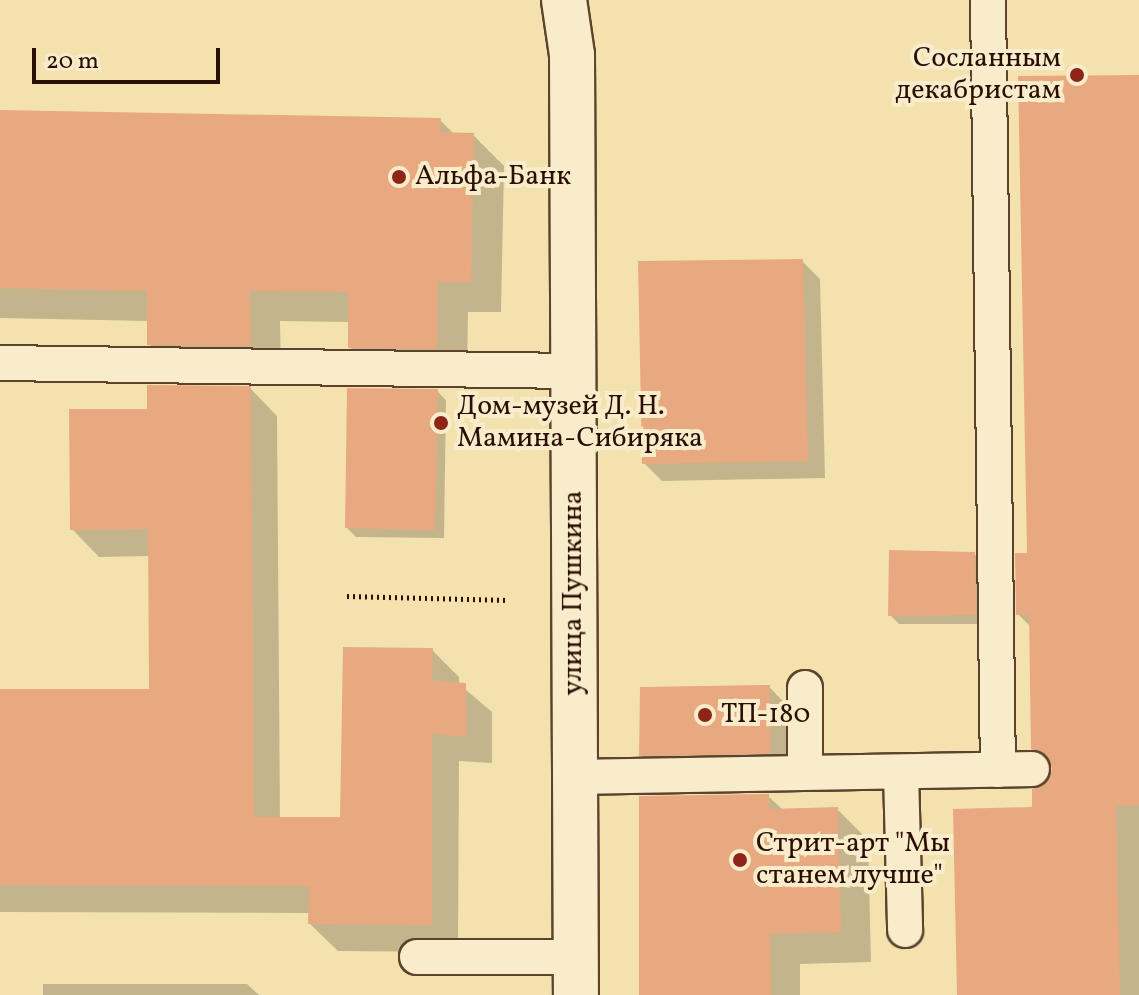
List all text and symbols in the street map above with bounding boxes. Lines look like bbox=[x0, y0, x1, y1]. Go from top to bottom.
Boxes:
scale bar bbox=[36, 32, 224, 82]
place label: Сосланным декабристам bbox=[895, 42, 1061, 108]
text: 20 m bbox=[46, 45, 99, 79]
marker: Сосланным декабристам bbox=[1068, 66, 1086, 84]
place label: Альфа-Банк bbox=[415, 160, 571, 194]
marker: Альфа-Банк bbox=[390, 168, 408, 186]
place label: Дом-музей Д. Н. Мамина-Сибиряка bbox=[457, 390, 703, 456]
marker: Дом-музей Д. Н. Мамина-Сибиряка bbox=[432, 414, 450, 432]
street label: улица Пушкина bbox=[557, 491, 591, 695]
place label: ТП-180 bbox=[721, 698, 810, 732]
marker: ТП-180 bbox=[696, 706, 714, 724]
place label: Стрит-арт "Мы станем лучше" bbox=[756, 827, 950, 893]
marker: Стрит-арт "Мы станем лучше" bbox=[731, 851, 749, 869]

